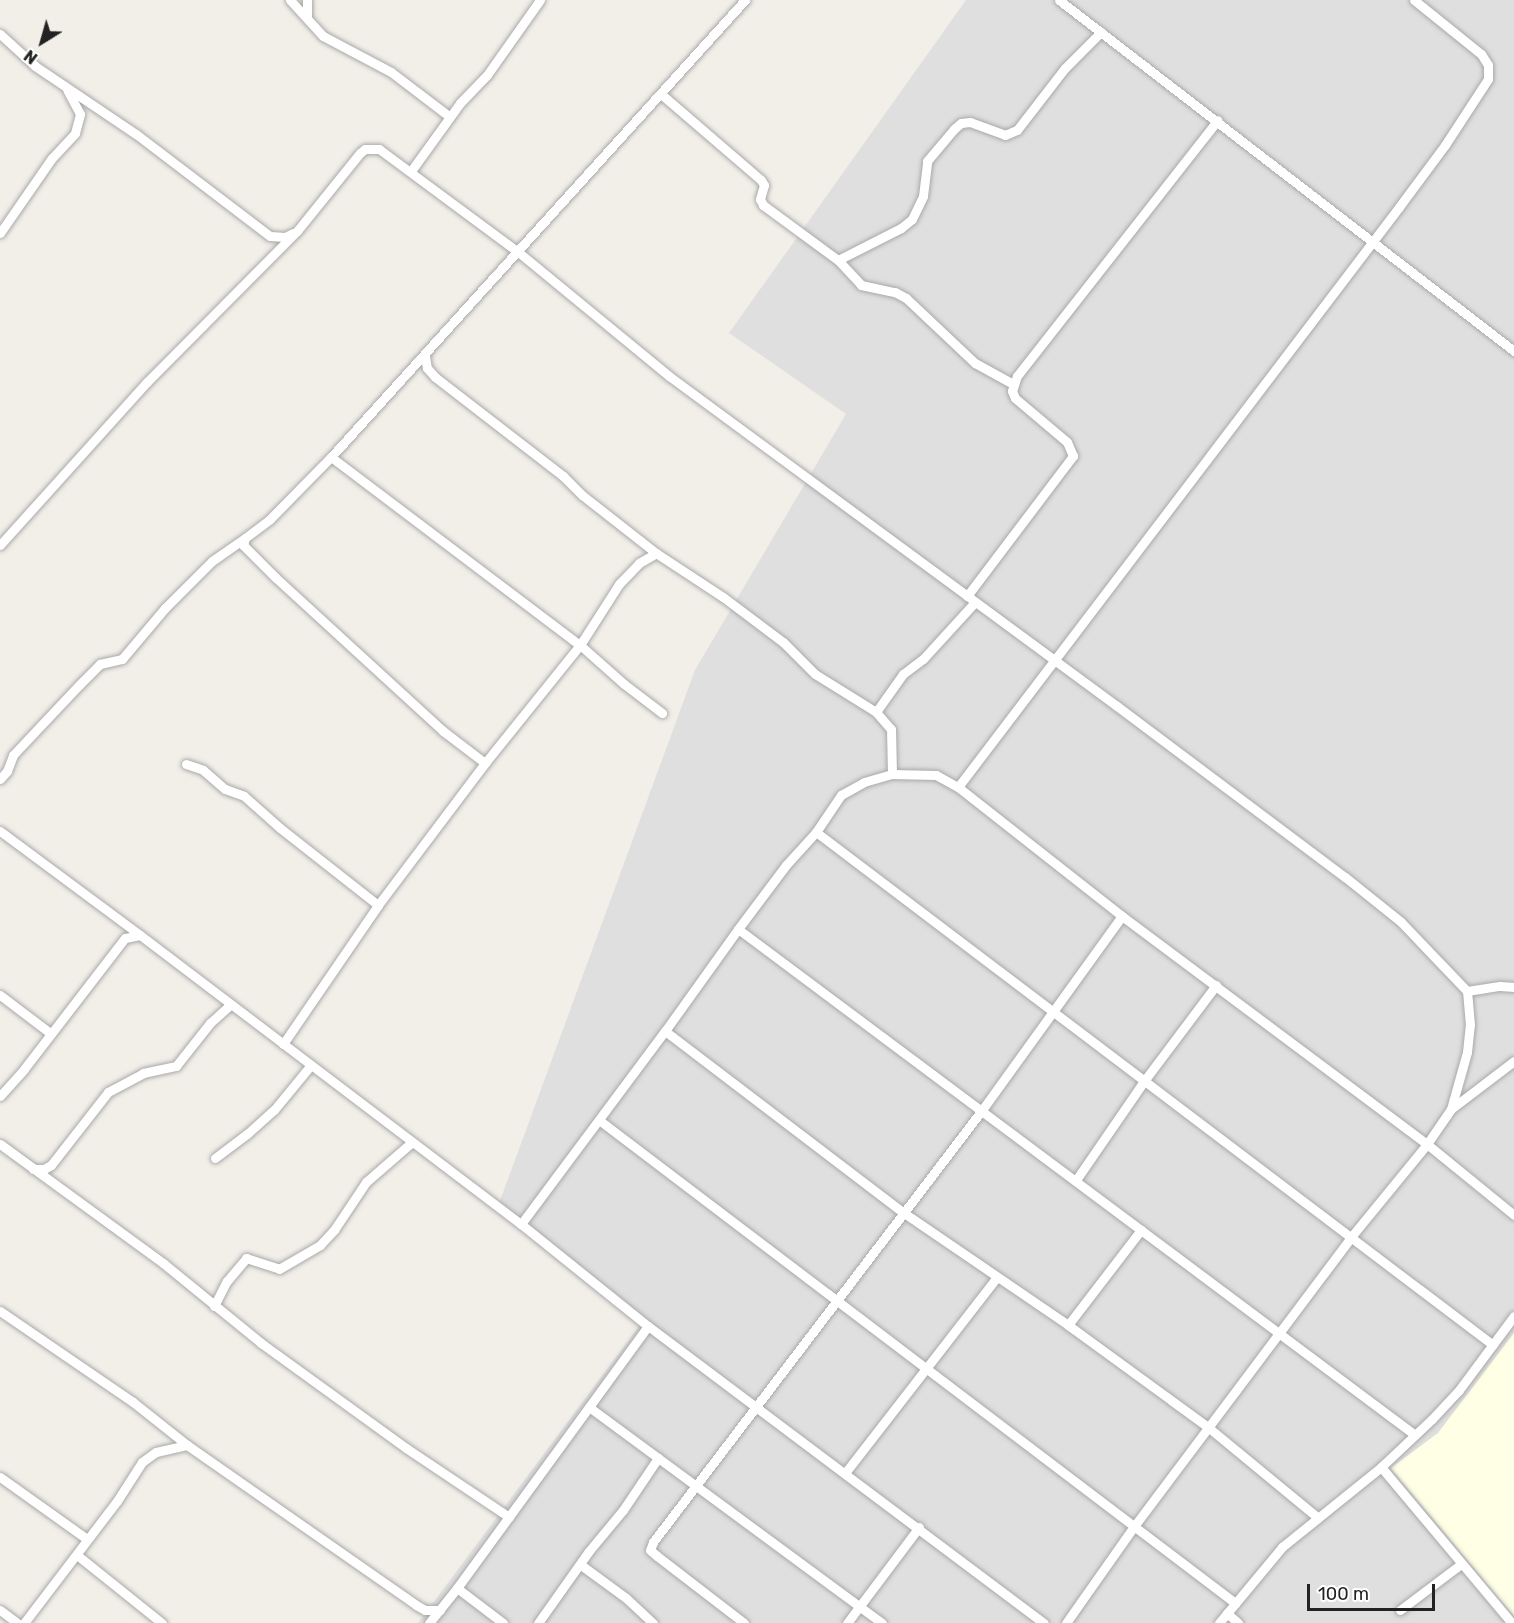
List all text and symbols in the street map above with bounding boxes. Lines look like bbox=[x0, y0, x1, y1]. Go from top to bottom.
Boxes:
north arrow bbox=[12, 12, 72, 72]
text: N bbox=[21, 46, 41, 68]
scale bar bbox=[1310, 1572, 1438, 1610]
text: 100 m bbox=[1318, 1583, 1369, 1605]

